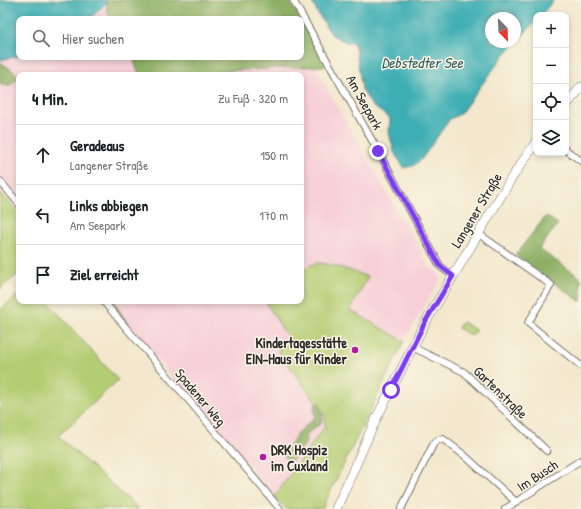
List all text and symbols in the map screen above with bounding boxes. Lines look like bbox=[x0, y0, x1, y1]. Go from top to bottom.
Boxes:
north arrow bbox=[485, 12, 521, 48]
map controls bbox=[533, 12, 569, 156]
button: + bbox=[533, 12, 569, 48]
search box bbox=[16, 16, 304, 60]
icon: search bbox=[30, 27, 52, 49]
text: Hier suchen bbox=[62, 28, 124, 49]
button: − bbox=[533, 48, 569, 84]
water label: Debstedter See bbox=[381, 52, 464, 73]
street label: Am Seepark bbox=[341, 71, 388, 133]
button: locate bbox=[533, 84, 569, 120]
text: 4 Min. bbox=[32, 87, 68, 110]
text: Zu Fuß · 320 m bbox=[218, 89, 288, 107]
button: layers bbox=[533, 120, 569, 156]
text: Geradeaus bbox=[70, 135, 124, 156]
route end bbox=[369, 142, 387, 160]
icon: ahead bbox=[32, 144, 54, 166]
text: 150 m bbox=[260, 146, 288, 164]
text: Langener Straße bbox=[70, 156, 148, 174]
street label: Langener Straße bbox=[446, 169, 507, 252]
text: Links abbiegen bbox=[70, 195, 148, 216]
icon: left bbox=[32, 204, 54, 226]
text: 170 m bbox=[259, 206, 288, 224]
text: Am Seepark bbox=[70, 216, 126, 234]
icon: arrive bbox=[32, 264, 54, 286]
text: Ziel erreicht bbox=[70, 264, 139, 285]
place label: Kindertagesstätte EIN-Haus für Kinder bbox=[246, 333, 348, 368]
marker: Kindertagesstätte EIN-Haus für Kinder bbox=[350, 345, 360, 355]
street label: Gartenstraße bbox=[469, 361, 532, 424]
street label: Spadener Weg bbox=[170, 364, 231, 431]
route start bbox=[382, 381, 400, 399]
place label: DRK Hospiz im Cuxland bbox=[271, 440, 328, 475]
marker: DRK Hospiz im Cuxland bbox=[258, 452, 268, 462]
street label: Im Busch bbox=[513, 455, 561, 495]

